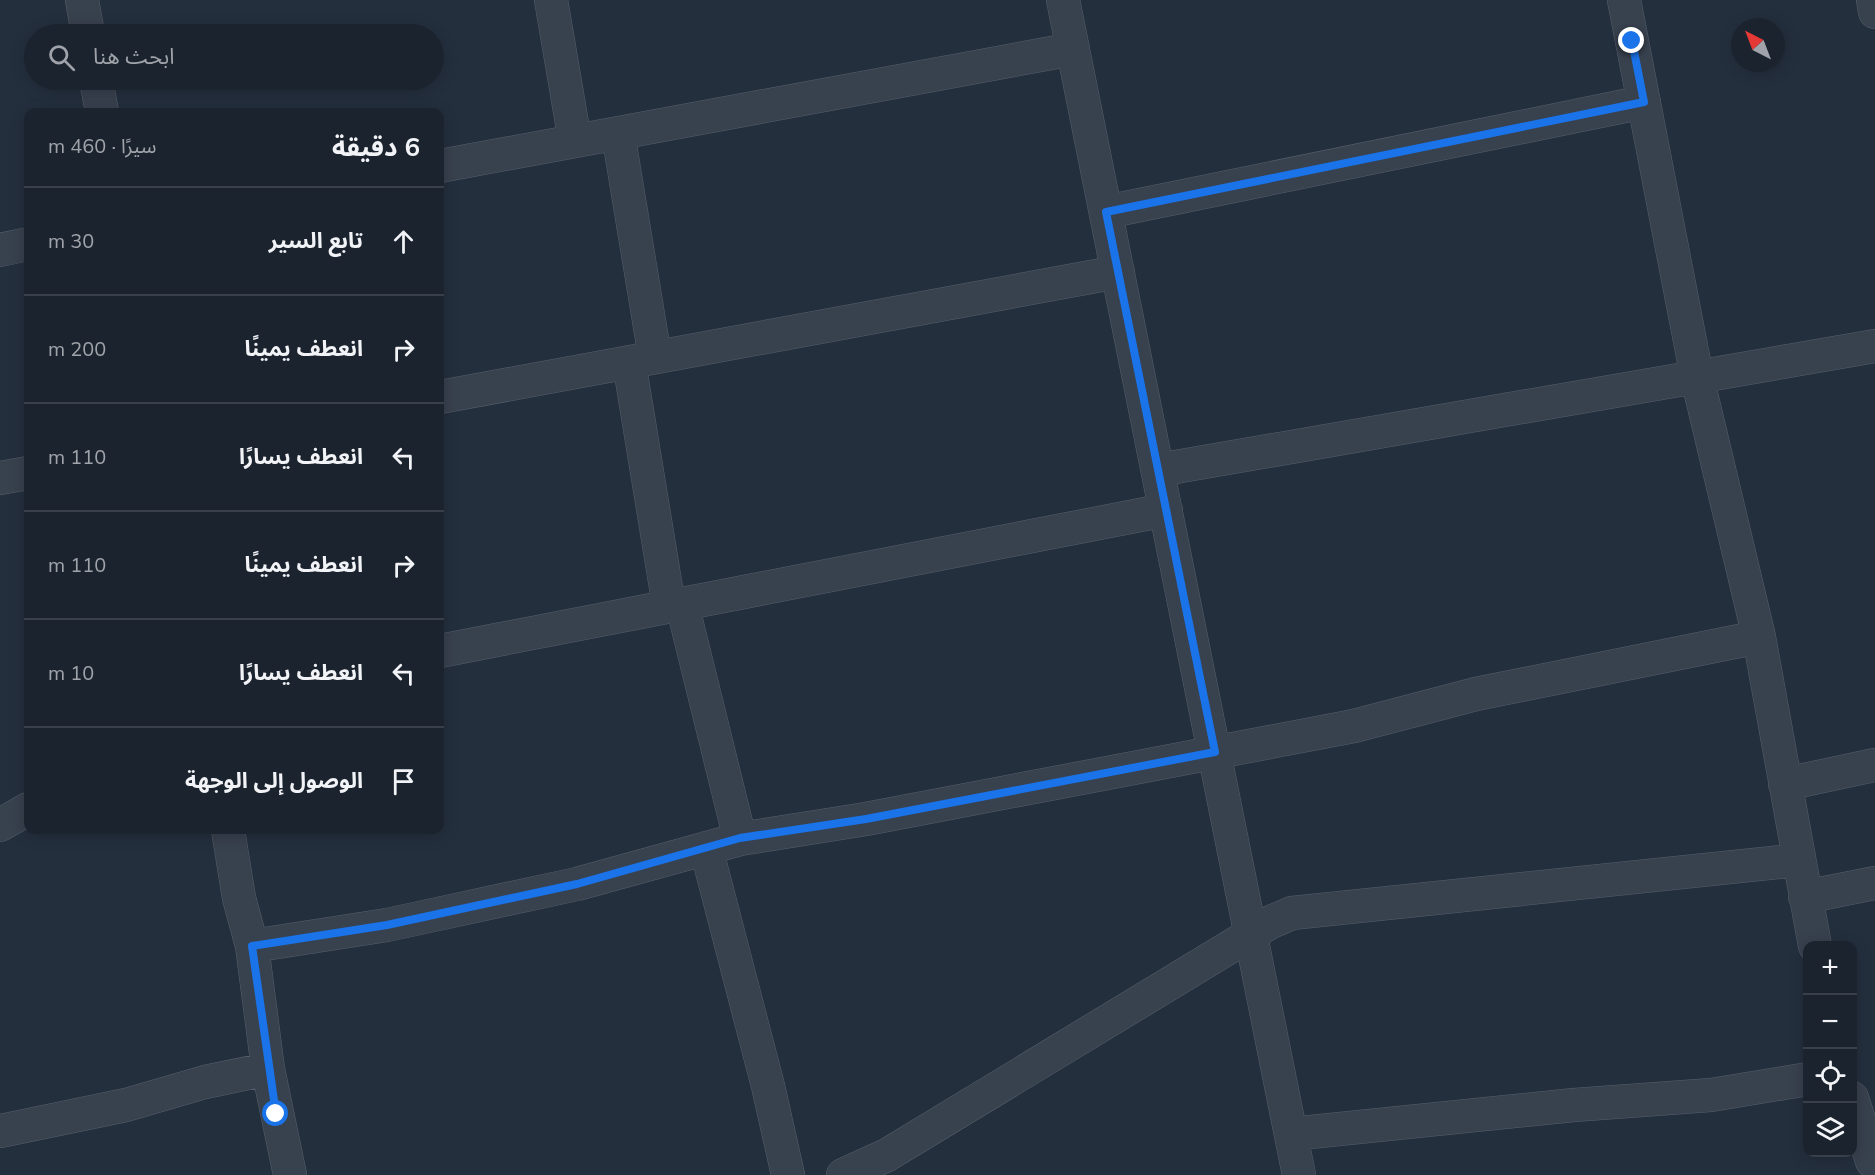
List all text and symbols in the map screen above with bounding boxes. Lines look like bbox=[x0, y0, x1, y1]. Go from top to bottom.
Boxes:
north arrow bbox=[1731, 18, 1785, 72]
search box bbox=[24, 24, 444, 90]
route end bbox=[1618, 27, 1644, 53]
icon: search bbox=[45, 41, 78, 74]
text: ابحث هنا bbox=[93, 42, 174, 72]
text: 6 دقيقة bbox=[332, 130, 420, 165]
text: سيرًا · 460 m bbox=[48, 133, 156, 160]
icon: ahead bbox=[387, 225, 420, 258]
text: تابع السير bbox=[269, 226, 363, 256]
text: 30 m bbox=[48, 228, 94, 255]
icon: right bbox=[387, 333, 420, 366]
text: انعطف يمينًا bbox=[245, 334, 363, 364]
text: 200 m bbox=[48, 336, 106, 363]
icon: left bbox=[387, 441, 420, 474]
text: انعطف يسارًا bbox=[239, 442, 363, 472]
text: 110 m bbox=[48, 444, 106, 471]
icon: right bbox=[387, 549, 420, 582]
text: انعطف يمينًا bbox=[245, 550, 363, 580]
text: 110 m bbox=[48, 552, 106, 579]
icon: left bbox=[387, 657, 420, 690]
text: انعطف يسارًا bbox=[239, 658, 363, 688]
text: 10 m bbox=[48, 660, 94, 687]
icon: arrive bbox=[387, 765, 420, 798]
text: الوصول إلى الوجهة bbox=[185, 766, 363, 796]
map controls bbox=[1803, 941, 1857, 1157]
button: + bbox=[1803, 941, 1857, 995]
button: − bbox=[1803, 995, 1857, 1049]
button: locate bbox=[1803, 1049, 1857, 1103]
route start bbox=[262, 1100, 288, 1126]
button: layers bbox=[1803, 1103, 1857, 1157]

